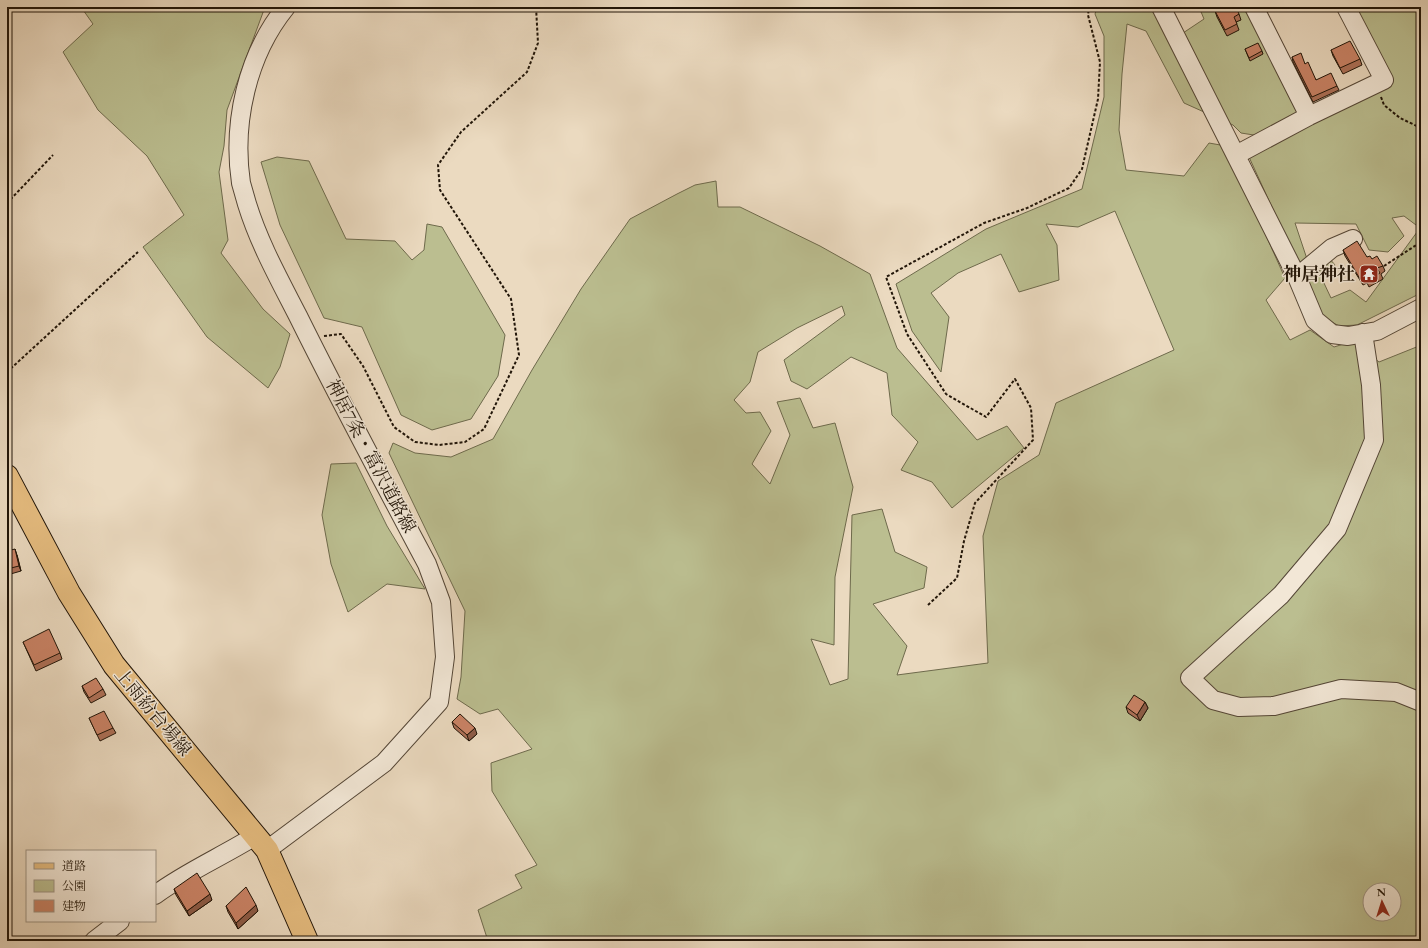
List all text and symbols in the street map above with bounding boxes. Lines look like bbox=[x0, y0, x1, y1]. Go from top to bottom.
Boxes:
place label: 神居神社 bbox=[1283, 262, 1355, 285]
temple icon: 神居神社 bbox=[1358, 263, 1380, 285]
street label: 神居7条・富沢道路線 bbox=[321, 375, 422, 536]
street label: 上雨紛台場線 bbox=[110, 663, 197, 760]
legend bbox=[26, 850, 156, 922]
text: 道路 bbox=[62, 858, 86, 874]
text: 公園 bbox=[62, 878, 86, 894]
north arrow bbox=[1362, 882, 1402, 922]
text: N bbox=[1376, 885, 1386, 899]
text: 建物 bbox=[62, 898, 86, 914]

